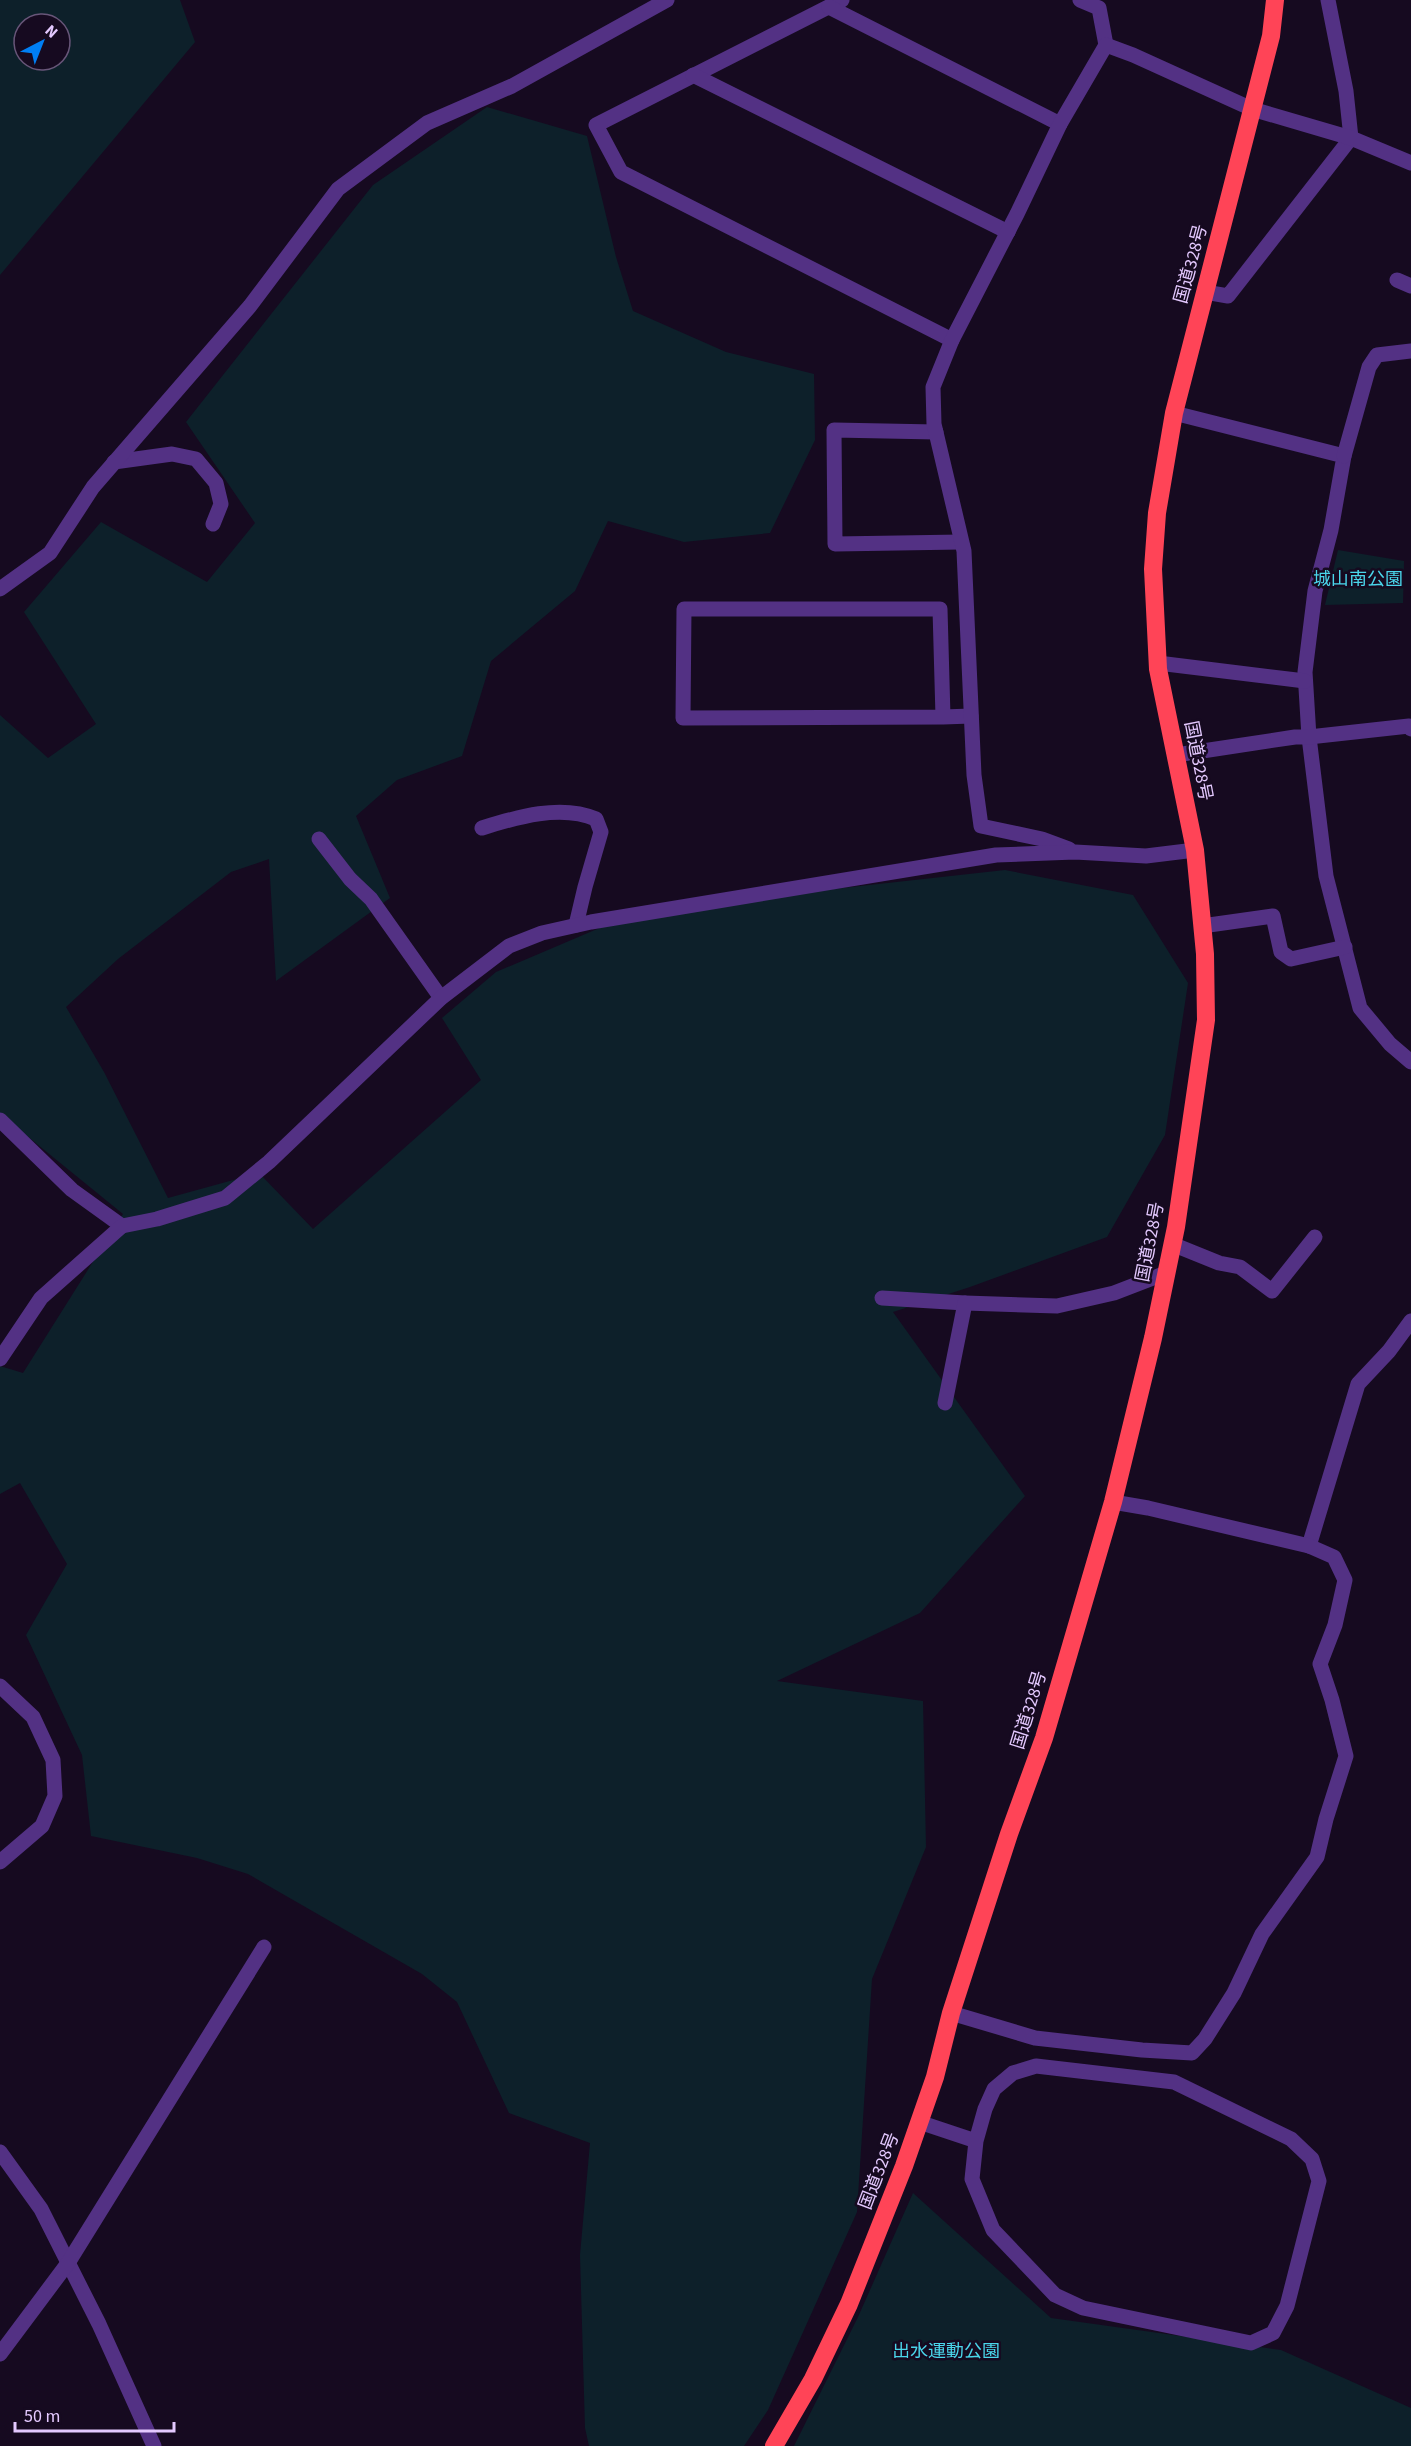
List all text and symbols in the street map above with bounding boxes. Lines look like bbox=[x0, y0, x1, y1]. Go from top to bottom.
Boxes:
north arrow bbox=[12, 12, 72, 72]
text: N bbox=[40, 20, 63, 43]
street label: 国道328号 bbox=[1168, 222, 1214, 306]
park label: 城山南公園 bbox=[1313, 567, 1403, 592]
street label: 国道328号 bbox=[1178, 719, 1218, 803]
street label: 国道328号 bbox=[1130, 1200, 1170, 1284]
street label: 国道328号 bbox=[1005, 1668, 1053, 1752]
street label: 国道328号 bbox=[853, 2129, 905, 2213]
park label: 出水運動公園 bbox=[892, 2339, 1000, 2364]
scale bar bbox=[15, 2395, 174, 2433]
text: 50 m bbox=[24, 2404, 60, 2429]

